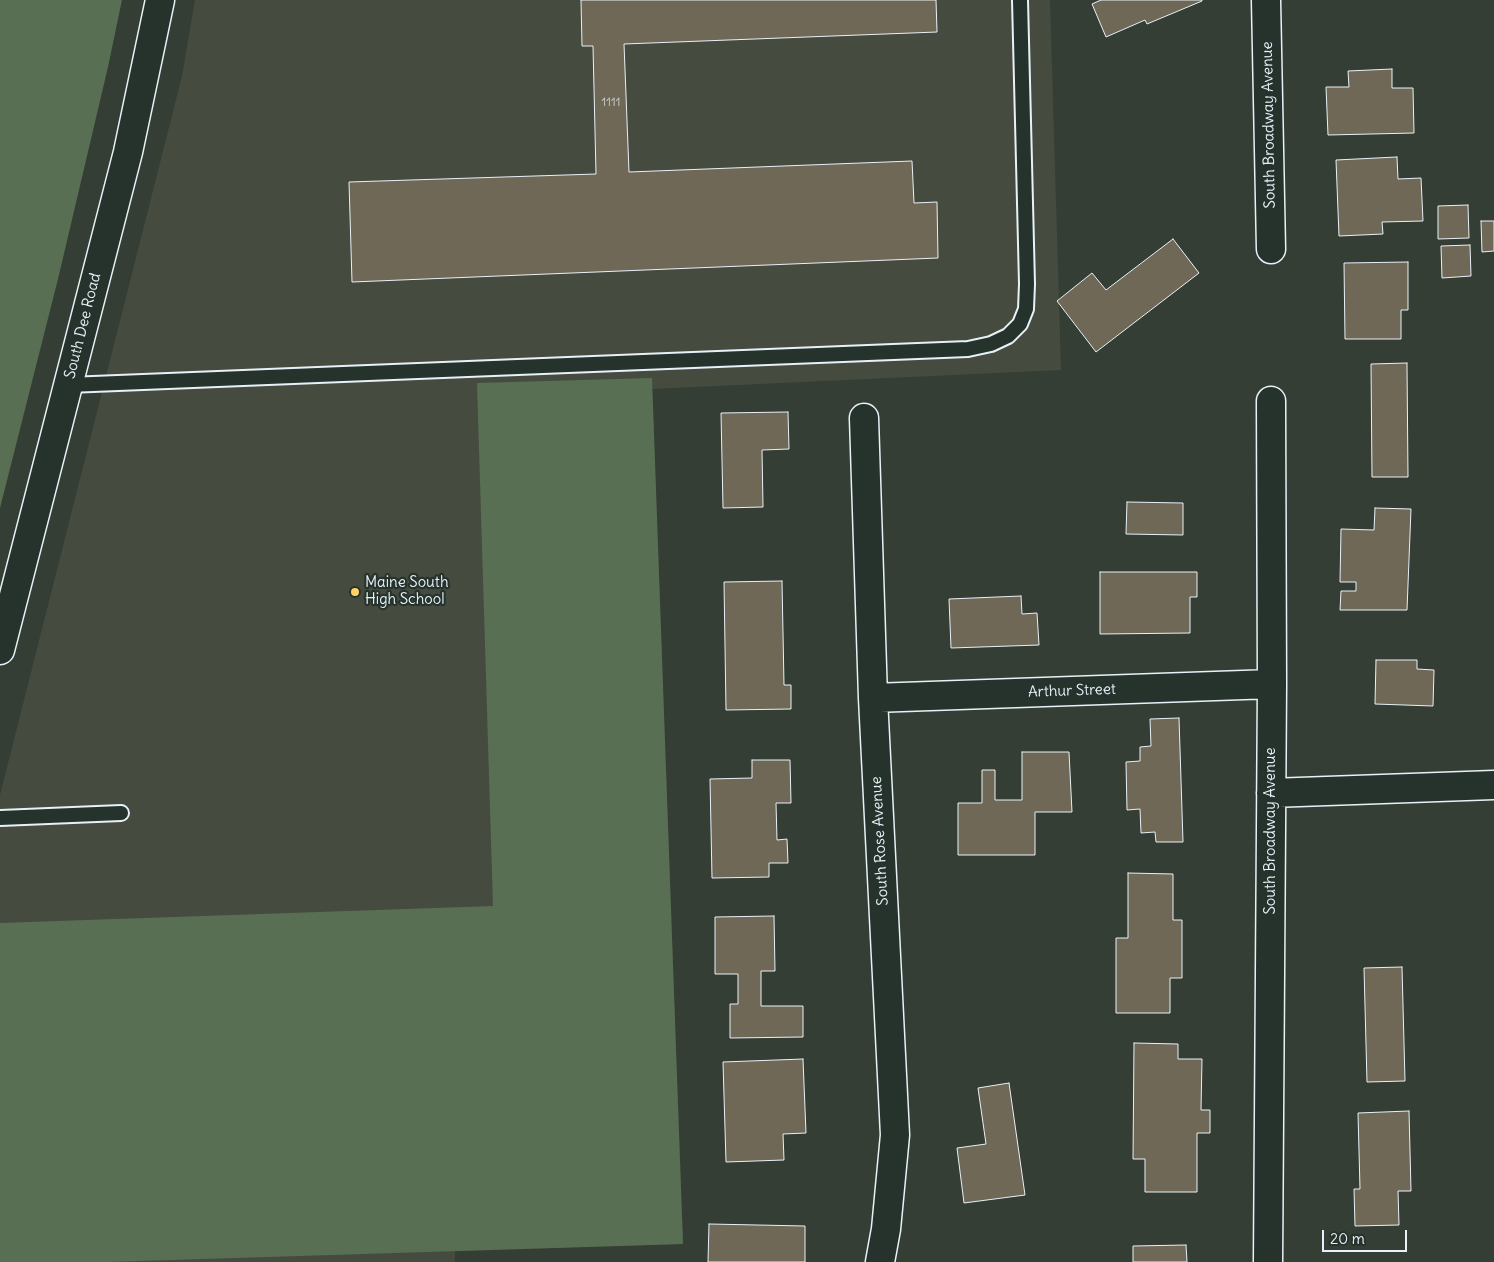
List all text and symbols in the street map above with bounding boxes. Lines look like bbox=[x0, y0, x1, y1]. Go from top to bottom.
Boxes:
street label: South Broadway Avenue bbox=[1259, 41, 1279, 209]
house number: 1111 bbox=[601, 96, 621, 110]
street label: South Dee Road bbox=[61, 271, 105, 381]
place label: Maine South High School bbox=[365, 574, 449, 609]
marker: Maine South High School bbox=[349, 586, 361, 598]
street label: Arthur Street bbox=[1028, 680, 1116, 702]
street label: South Broadway Avenue bbox=[1262, 747, 1280, 915]
street label: South Rose Avenue bbox=[868, 776, 892, 906]
scale bar bbox=[1324, 1220, 1409, 1252]
text: 20 m bbox=[1330, 1229, 1365, 1248]

